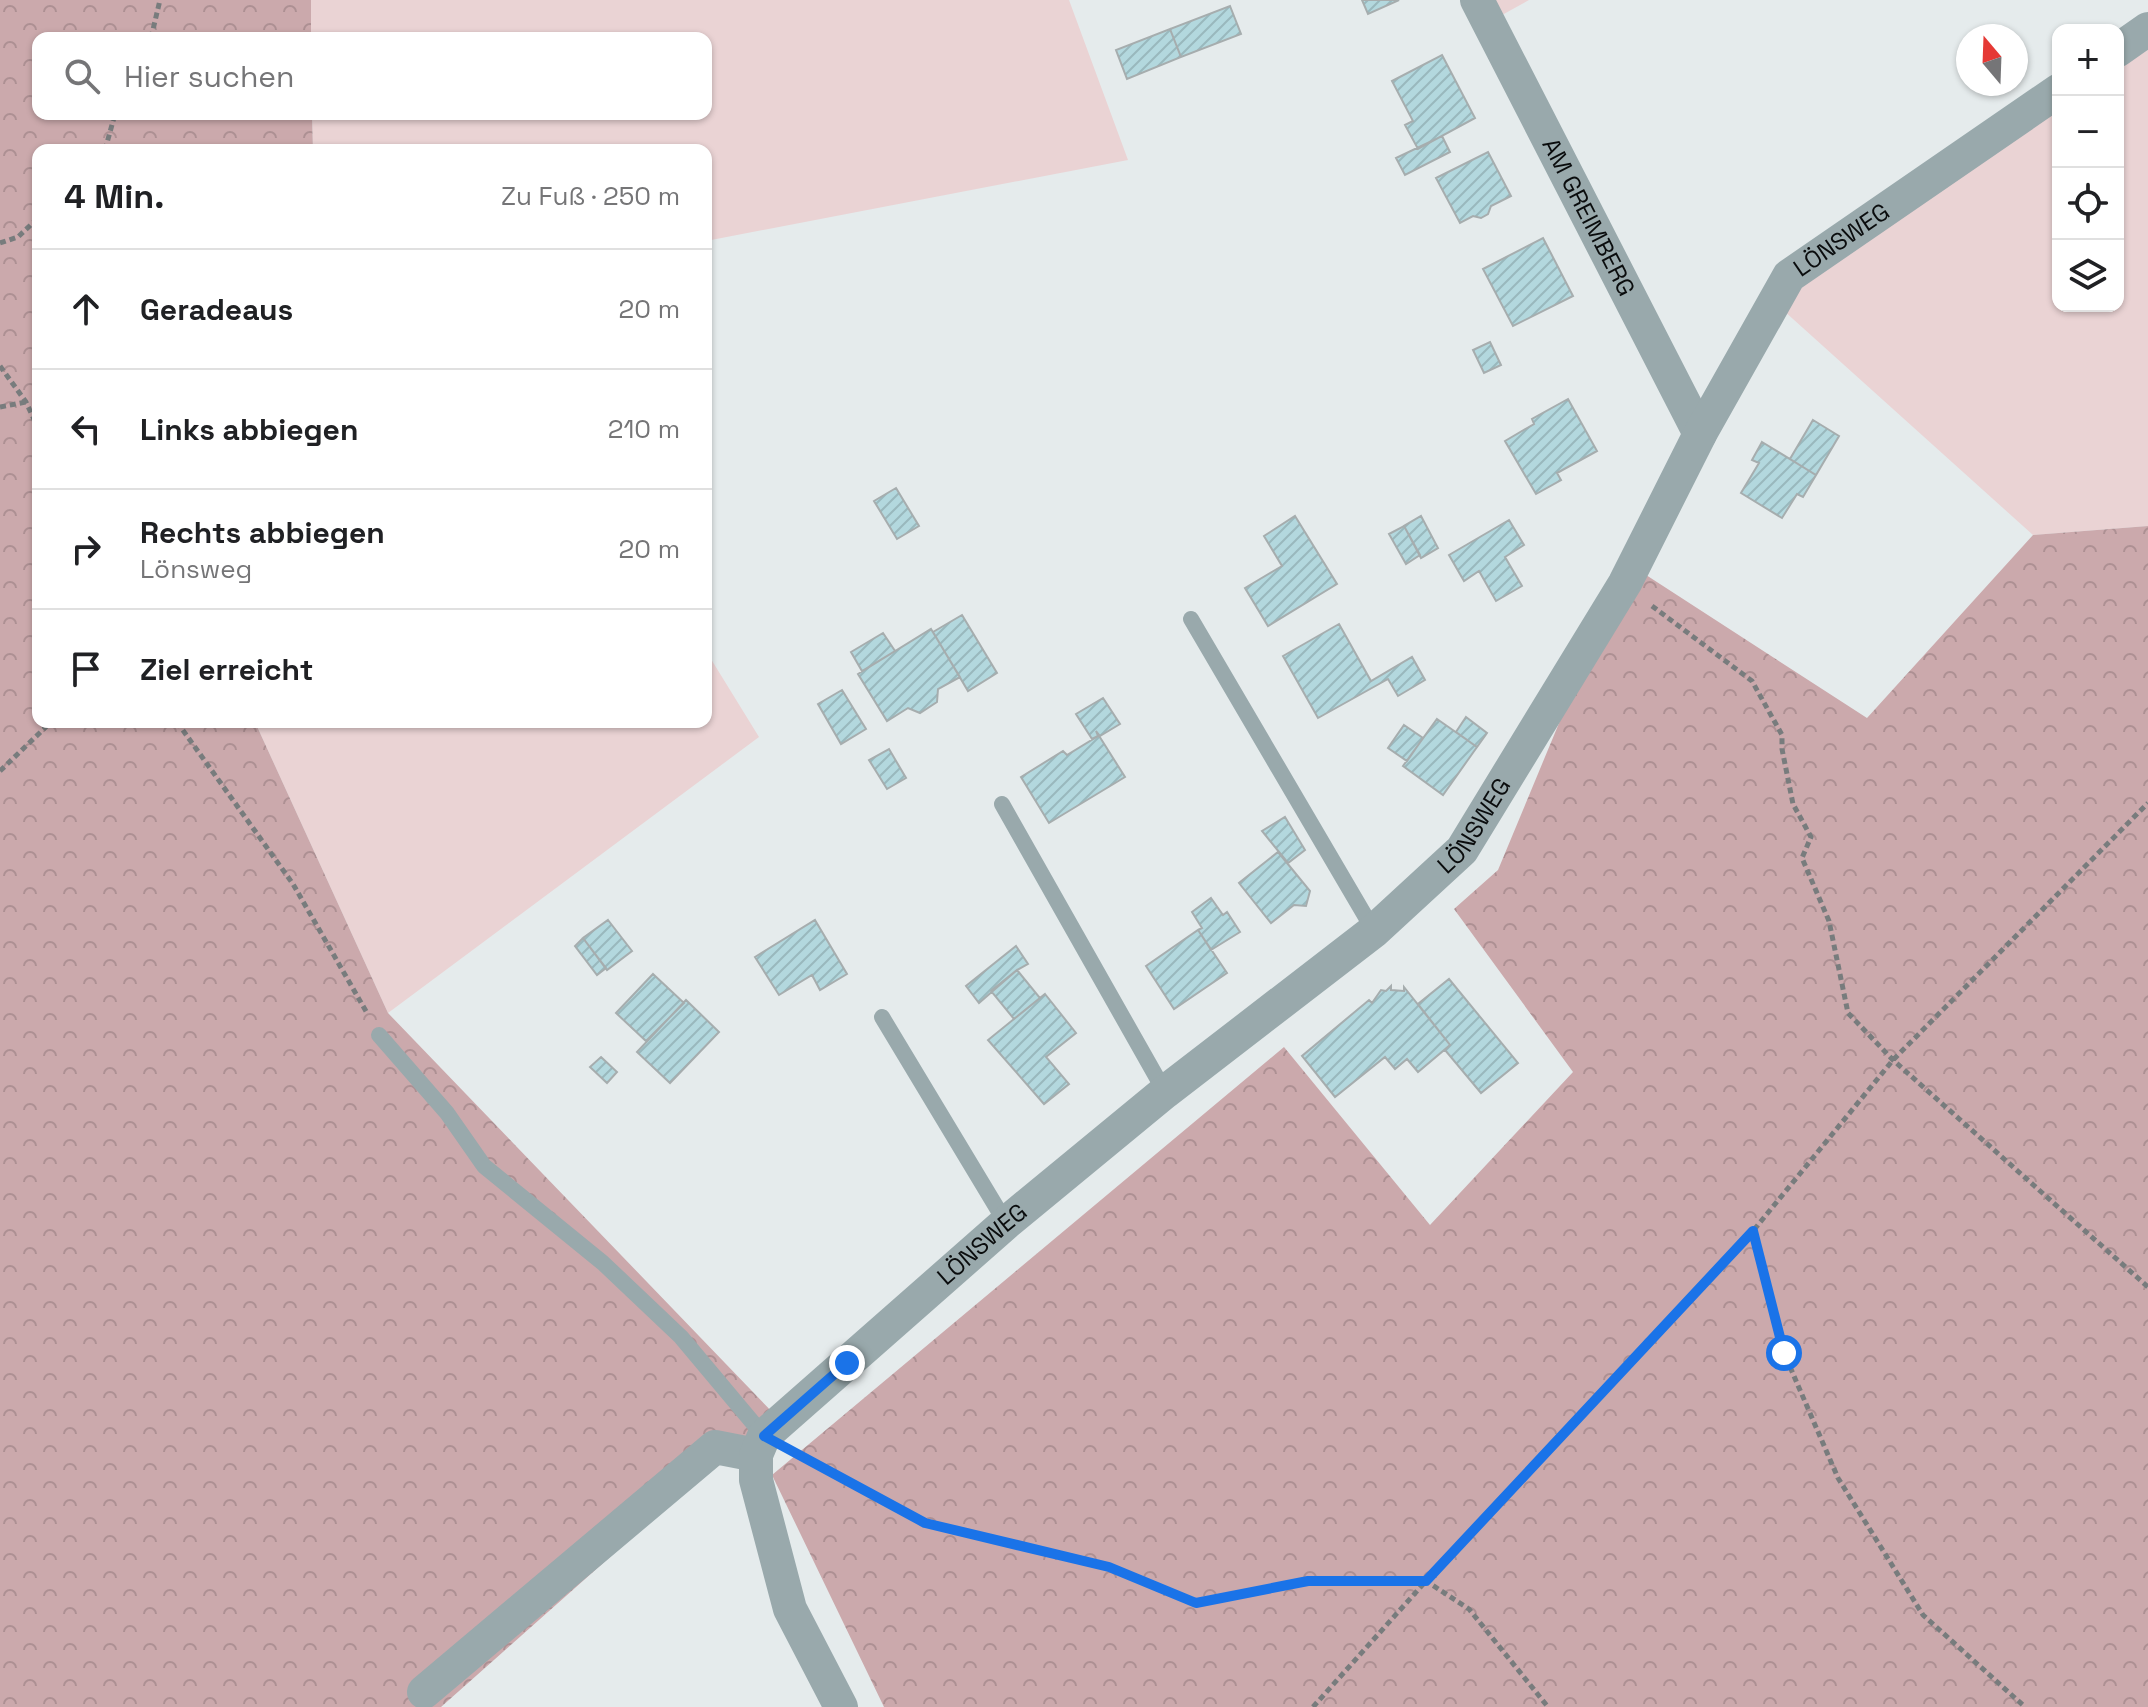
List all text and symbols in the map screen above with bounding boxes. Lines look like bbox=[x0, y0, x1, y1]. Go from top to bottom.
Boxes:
north arrow bbox=[1956, 24, 2028, 96]
map controls bbox=[2052, 24, 2124, 312]
button: + bbox=[2052, 24, 2124, 96]
search box bbox=[32, 32, 712, 120]
icon: search bbox=[60, 54, 104, 98]
text: Hier suchen bbox=[124, 57, 294, 96]
button: − bbox=[2052, 96, 2124, 168]
street label: AM GREIMBERG bbox=[1536, 133, 1642, 301]
button: locate bbox=[2052, 168, 2124, 240]
text: 4 Min. bbox=[64, 175, 164, 218]
text: Zu Fuß · 250 m bbox=[501, 179, 680, 213]
street label: LÖNSWEG bbox=[1787, 196, 1895, 283]
button: layers bbox=[2052, 240, 2124, 312]
icon: ahead bbox=[64, 287, 108, 331]
text: Geradeaus bbox=[140, 290, 293, 329]
text: 20 m bbox=[619, 292, 680, 326]
icon: left bbox=[64, 407, 108, 451]
text: Links abbiegen bbox=[140, 410, 358, 449]
text: 210 m bbox=[608, 412, 680, 446]
text: Rechts abbiegen bbox=[140, 513, 385, 552]
icon: right bbox=[64, 527, 108, 571]
text: 20 m bbox=[619, 532, 680, 566]
text: Lönsweg bbox=[140, 552, 252, 586]
icon: arrive bbox=[64, 647, 108, 691]
text: Ziel erreicht bbox=[140, 650, 313, 689]
street label: LÖNSWEG bbox=[1430, 772, 1517, 880]
street label: LÖNSWEG bbox=[930, 1196, 1033, 1292]
route start bbox=[1766, 1335, 1802, 1371]
route end bbox=[829, 1345, 865, 1381]

